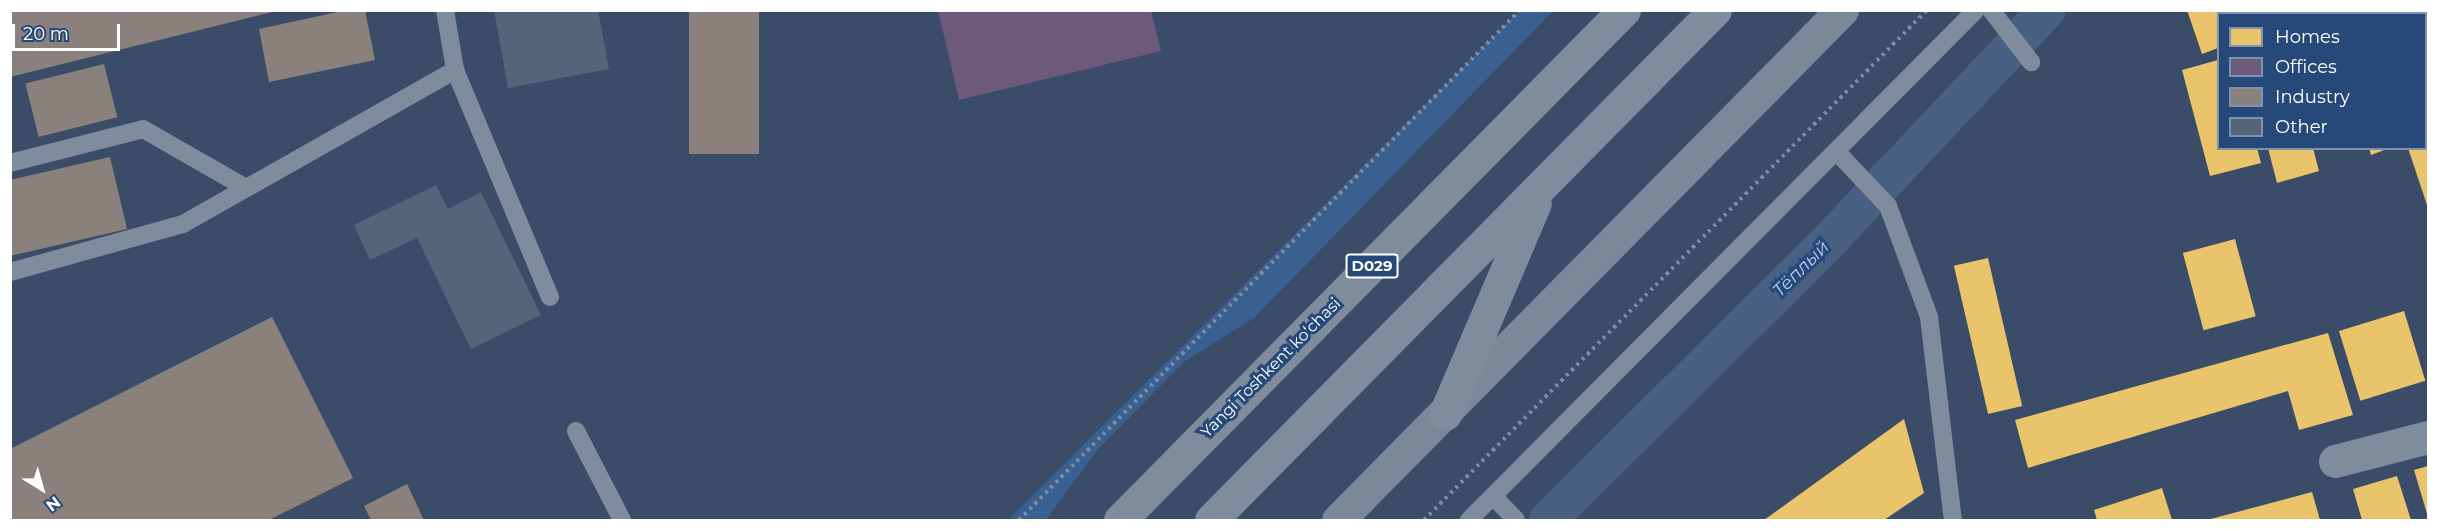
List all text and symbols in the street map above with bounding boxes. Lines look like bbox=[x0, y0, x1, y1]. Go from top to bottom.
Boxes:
scale bar bbox=[15, 12, 123, 50]
legend bbox=[2217, 12, 2427, 150]
text: 20 m bbox=[23, 23, 69, 45]
text: Homes bbox=[2275, 26, 2340, 48]
text: Offices bbox=[2275, 56, 2337, 78]
text: Industry bbox=[2275, 86, 2350, 108]
text: Other bbox=[2275, 116, 2328, 138]
water label: Тёплый bbox=[1768, 236, 1834, 302]
road number: D029 bbox=[1345, 254, 1399, 278]
street label: Yangi Toshkent ko‘chasi bbox=[1197, 294, 1345, 442]
north arrow bbox=[12, 459, 72, 519]
text: N bbox=[42, 492, 64, 515]

